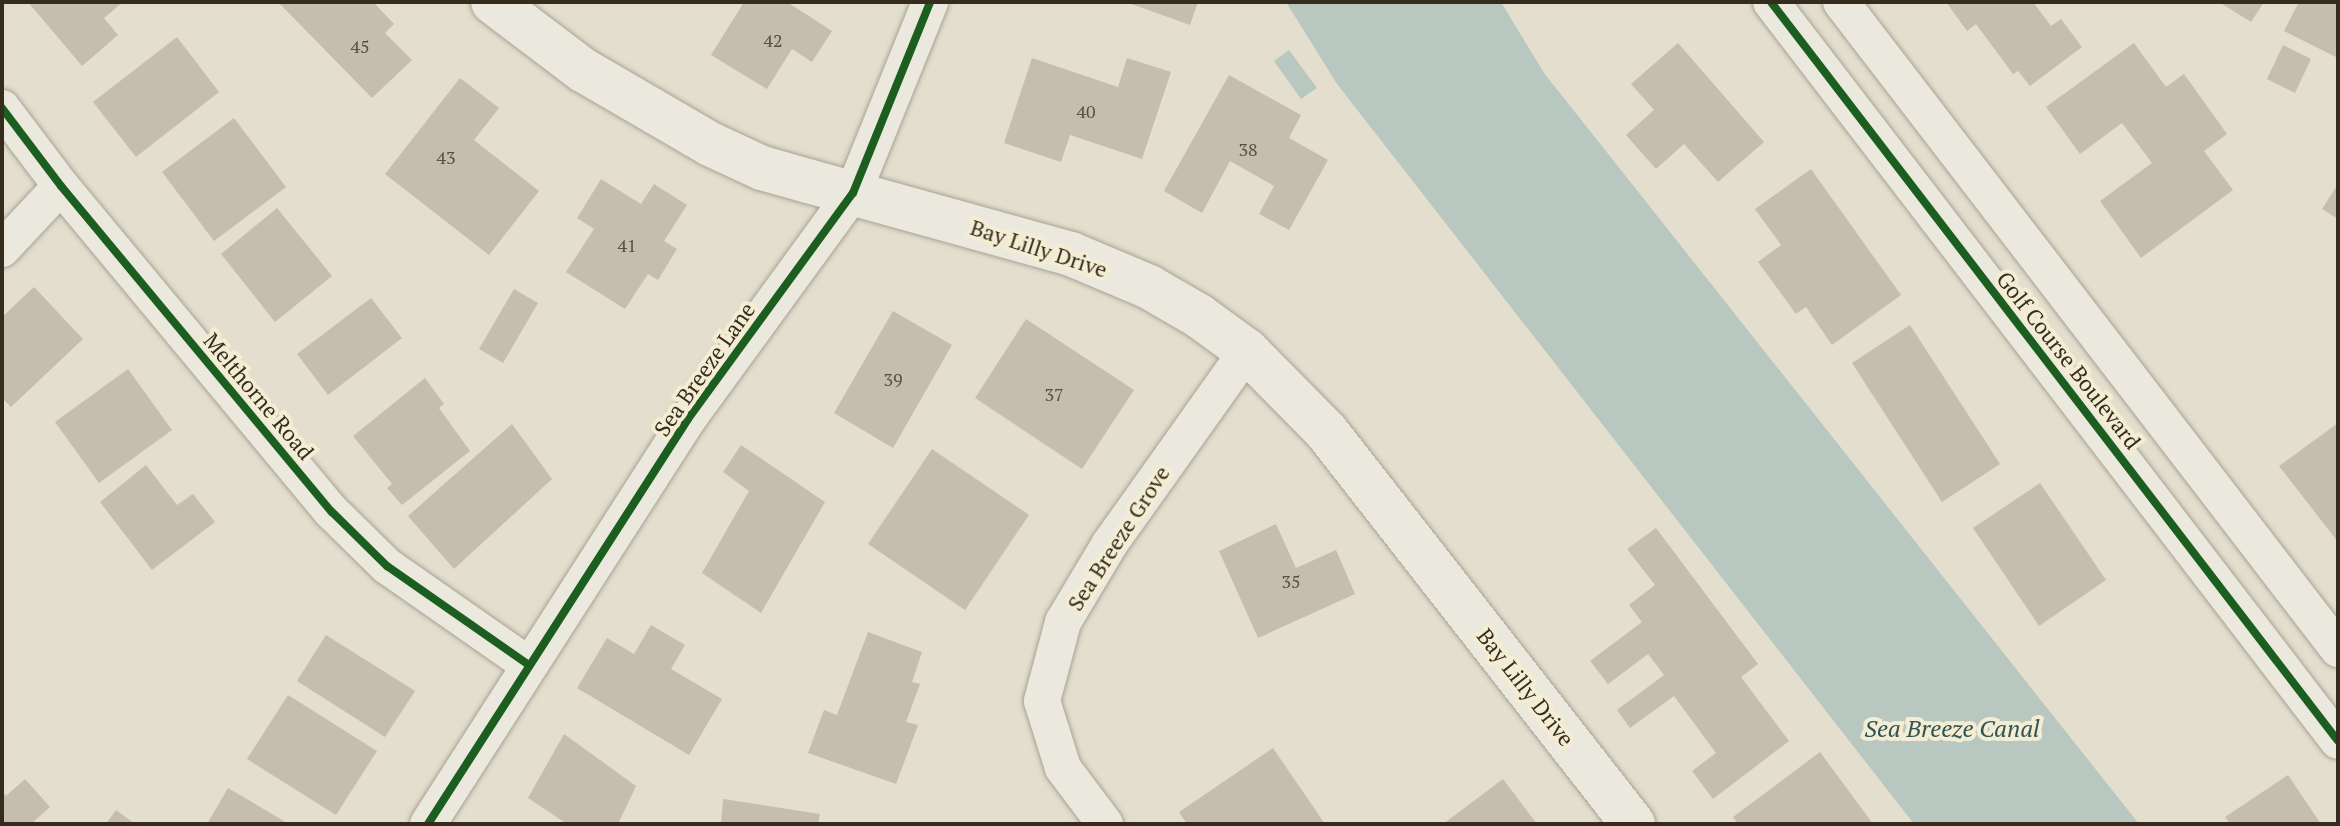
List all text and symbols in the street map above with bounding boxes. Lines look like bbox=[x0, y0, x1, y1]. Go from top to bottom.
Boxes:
house number: 42 bbox=[763, 29, 783, 51]
house number: 45 bbox=[350, 35, 370, 57]
house number: 40 bbox=[1076, 100, 1096, 122]
house number: 38 bbox=[1238, 138, 1258, 160]
house number: 43 bbox=[436, 146, 456, 168]
street label: Bay Lilly Drive bbox=[967, 214, 1111, 282]
house number: 41 bbox=[617, 234, 637, 256]
street label: Golf Course Boulevard bbox=[1991, 266, 2147, 454]
street label: Sea Breeze Lane bbox=[648, 297, 760, 441]
street label: Melthorne Road bbox=[198, 327, 320, 465]
house number: 39 bbox=[883, 368, 903, 390]
house number: 37 bbox=[1044, 383, 1064, 405]
street label: Sea Breeze Grove bbox=[1061, 461, 1175, 615]
house number: 35 bbox=[1281, 570, 1301, 592]
street label: Bay Lilly Drive bbox=[1472, 623, 1580, 751]
water label: Sea Breeze Canal bbox=[1864, 715, 2040, 743]

